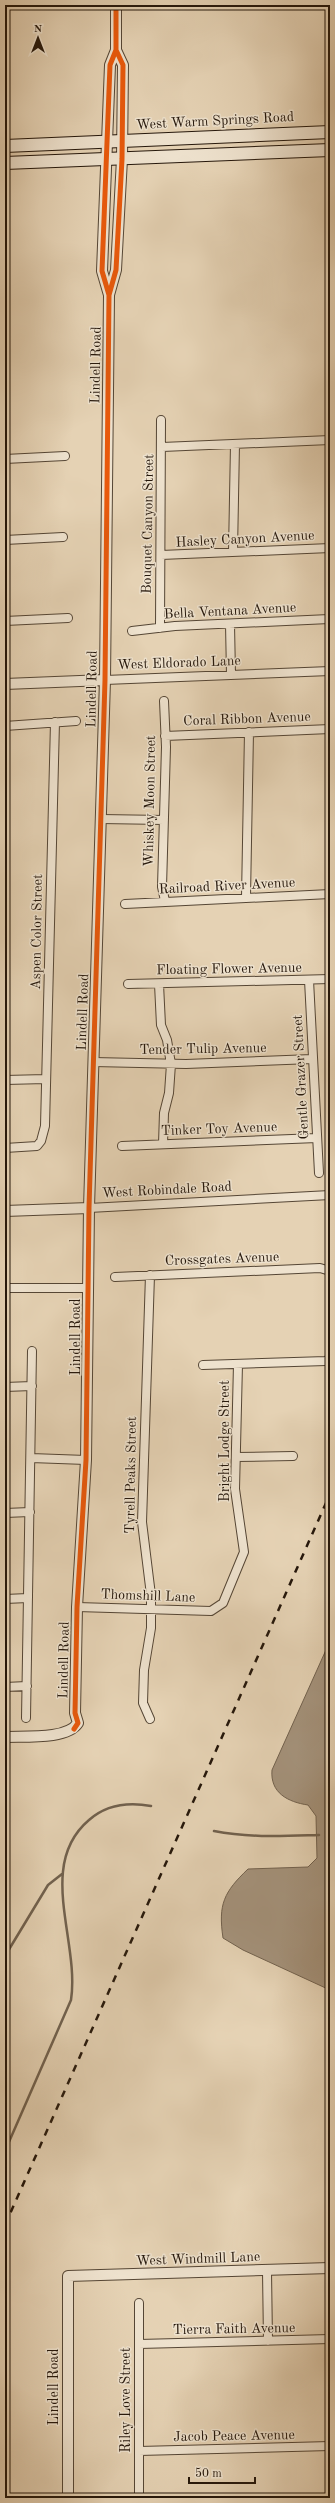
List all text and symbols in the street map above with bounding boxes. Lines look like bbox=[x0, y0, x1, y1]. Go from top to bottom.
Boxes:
north arrow bbox=[18, 18, 58, 58]
text: N bbox=[34, 24, 43, 35]
street label: West Warm Springs Road bbox=[136, 110, 294, 132]
street label: Lindell Road bbox=[88, 326, 104, 404]
street label: Bouquet Canyon Street bbox=[140, 454, 156, 594]
street label: Hasley Canyon Avenue bbox=[175, 528, 315, 550]
street label: Bella Ventana Avenue bbox=[163, 601, 297, 621]
street label: Lindell Road bbox=[84, 650, 100, 728]
street label: West Eldorado Lane bbox=[117, 654, 241, 672]
street label: Coral Ribbon Avenue bbox=[183, 710, 311, 728]
street label: Whiskey Moon Street bbox=[142, 735, 158, 867]
street label: Aspen Color Street bbox=[29, 874, 45, 990]
street label: Railroad River Avenue bbox=[159, 875, 295, 897]
street label: Floating Flower Avenue bbox=[156, 961, 302, 977]
street label: Lindell Road bbox=[75, 973, 91, 1051]
street label: Gentle Grazer Street bbox=[291, 1014, 311, 1140]
street label: Tender Tulip Avenue bbox=[139, 1041, 267, 1057]
street label: Tinker Toy Avenue bbox=[161, 1120, 277, 1138]
street label: West Robindale Road bbox=[102, 1180, 232, 1200]
street label: Crossgates Avenue bbox=[165, 1250, 279, 1268]
street label: Lindell Road bbox=[69, 1298, 83, 1376]
street label: Bright Lodge Street bbox=[218, 1380, 232, 1502]
street label: Tyrell Peaks Street bbox=[123, 1416, 139, 1534]
street label: Thomshill Lane bbox=[100, 1587, 196, 1605]
street label: Lindell Road bbox=[56, 1621, 72, 1699]
street label: West Windmill Lane bbox=[135, 2250, 261, 2268]
street label: Tierra Faith Avenue bbox=[173, 2321, 295, 2337]
street label: Riley Love Street bbox=[119, 2347, 133, 2453]
street label: Lindell Road bbox=[47, 2348, 61, 2426]
street label: Jacob Peace Avenue bbox=[173, 2428, 295, 2444]
scale bar bbox=[189, 2459, 255, 2485]
text: 50 m bbox=[195, 2467, 222, 2480]

